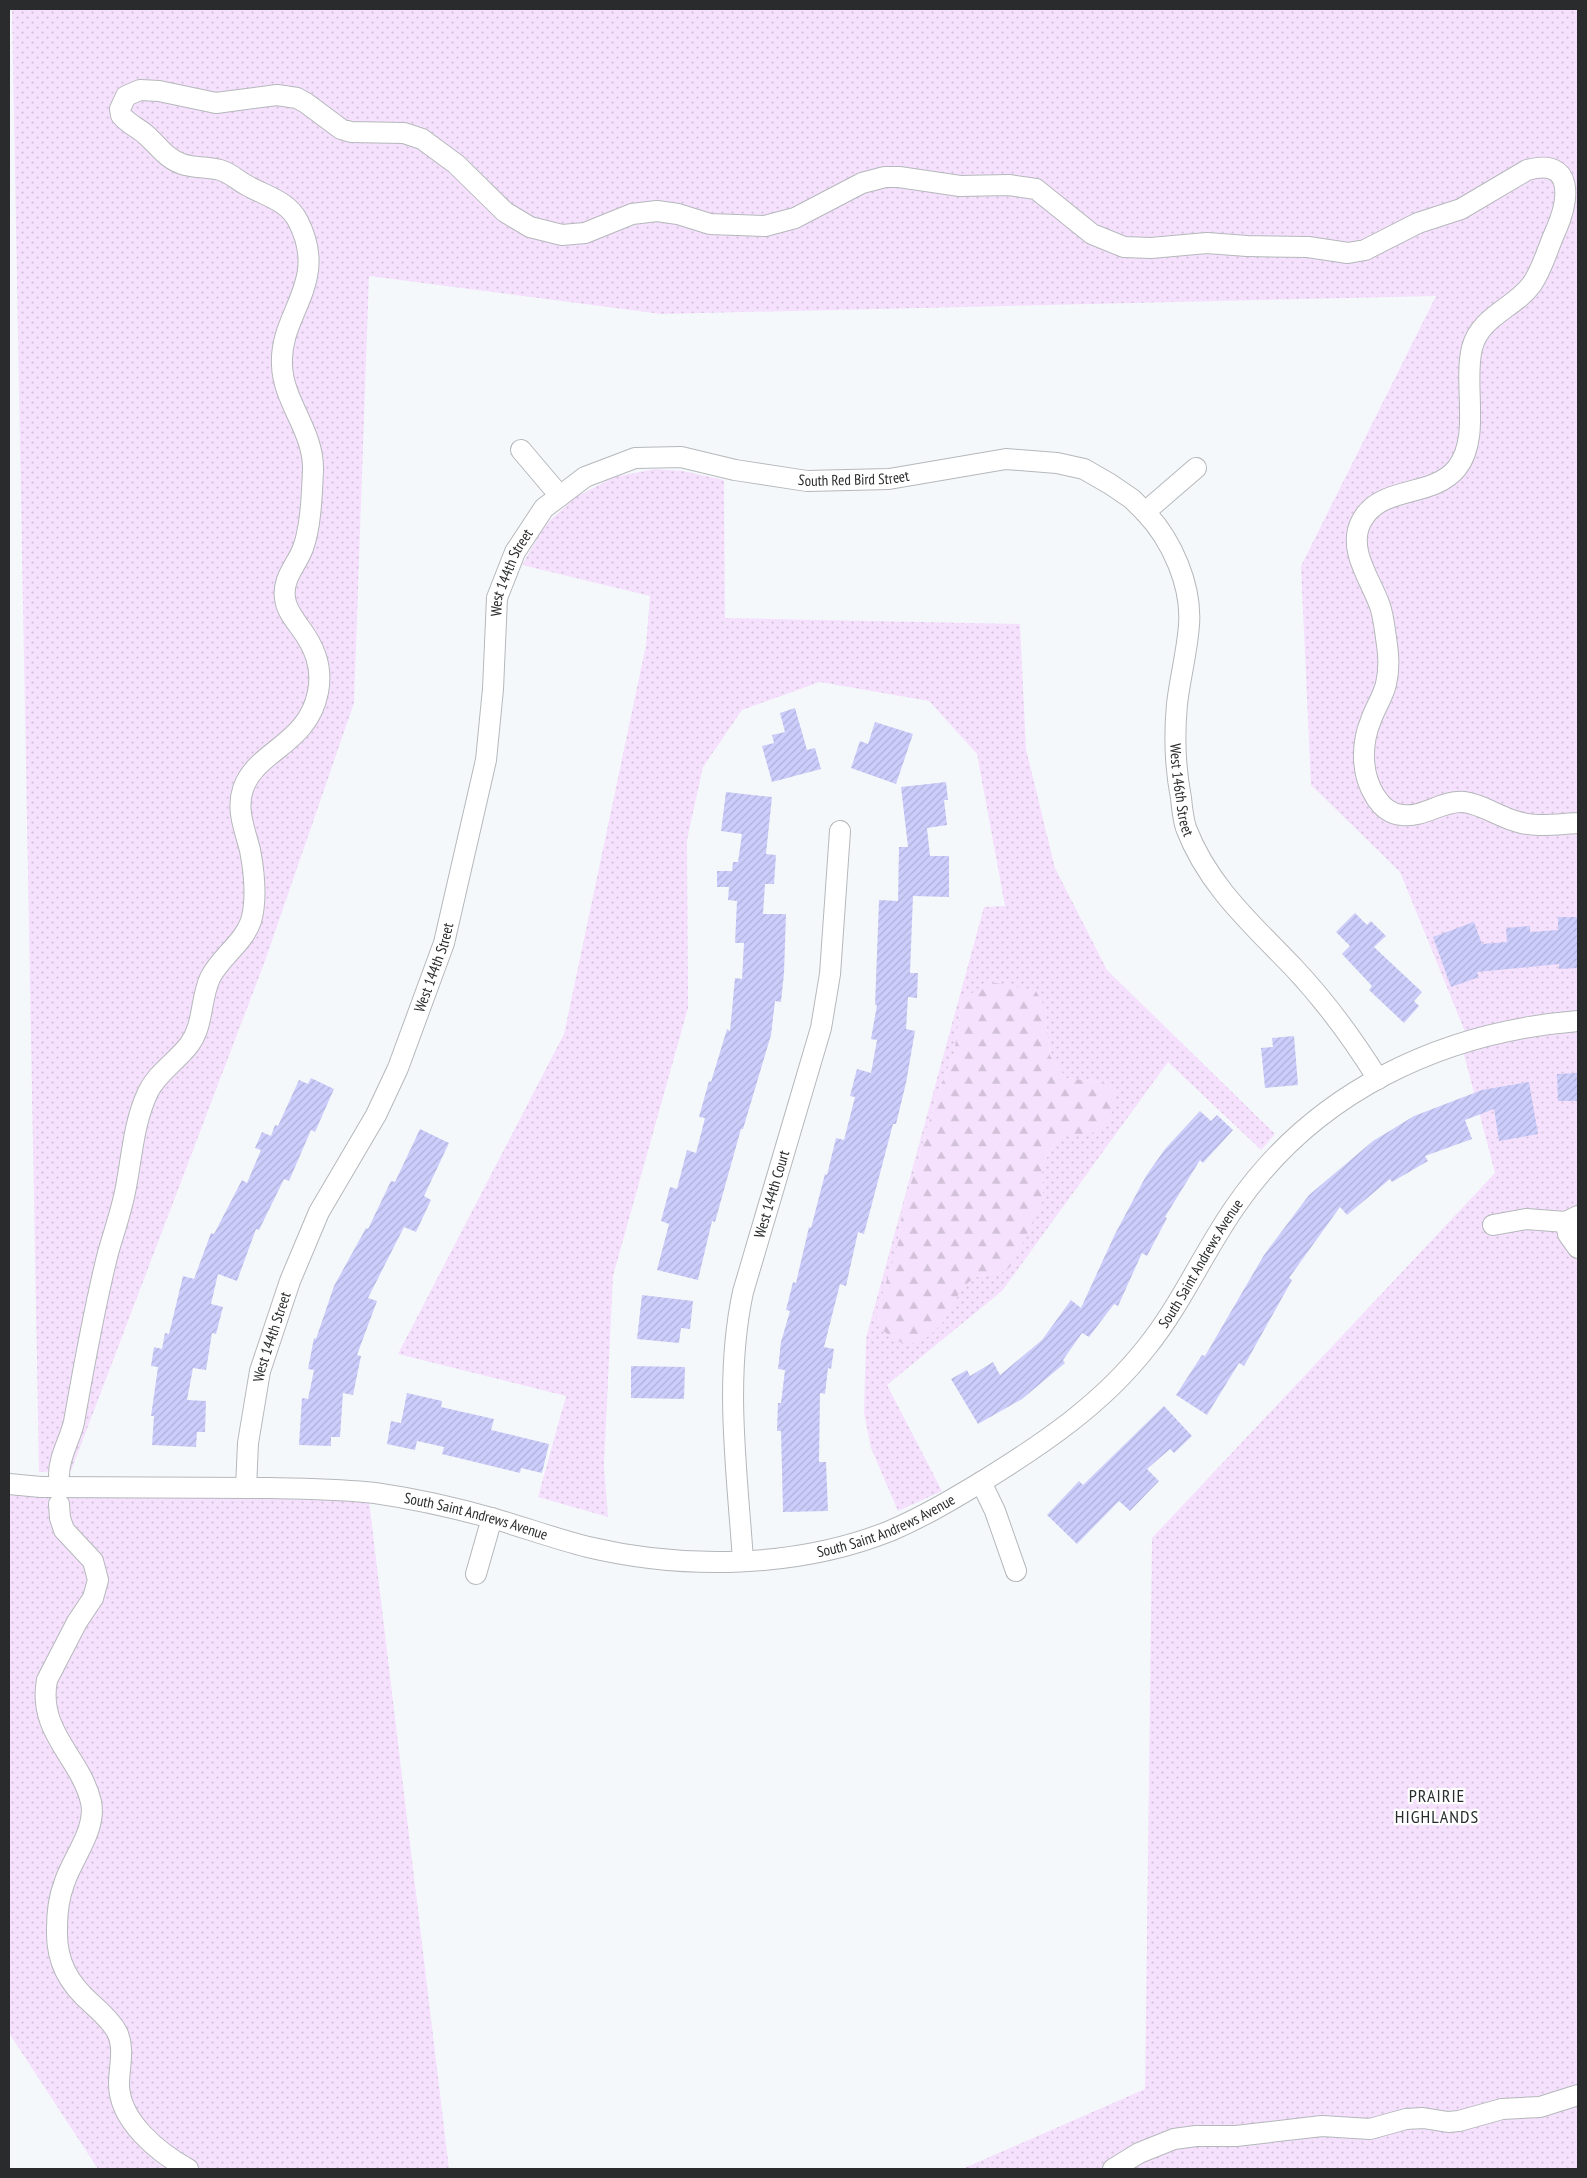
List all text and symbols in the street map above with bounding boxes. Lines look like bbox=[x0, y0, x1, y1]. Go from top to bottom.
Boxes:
street label: South Red Bird Street bbox=[797, 466, 910, 490]
street label: West 144th Street bbox=[486, 525, 537, 617]
street label: West 146th Street bbox=[1166, 743, 1198, 839]
street label: West 144th Street bbox=[409, 921, 457, 1015]
street label: West 144th Court bbox=[749, 1148, 793, 1240]
street label: South Saint Andrews Avenue bbox=[1154, 1195, 1247, 1332]
street label: West 144th Street bbox=[248, 1289, 295, 1383]
street label: South Saint Andrews Avenue bbox=[403, 1488, 550, 1544]
street label: South Saint Andrews Avenue bbox=[815, 1490, 958, 1561]
district label: PRAIRIE HIGHLANDS bbox=[1395, 1784, 1479, 1828]

